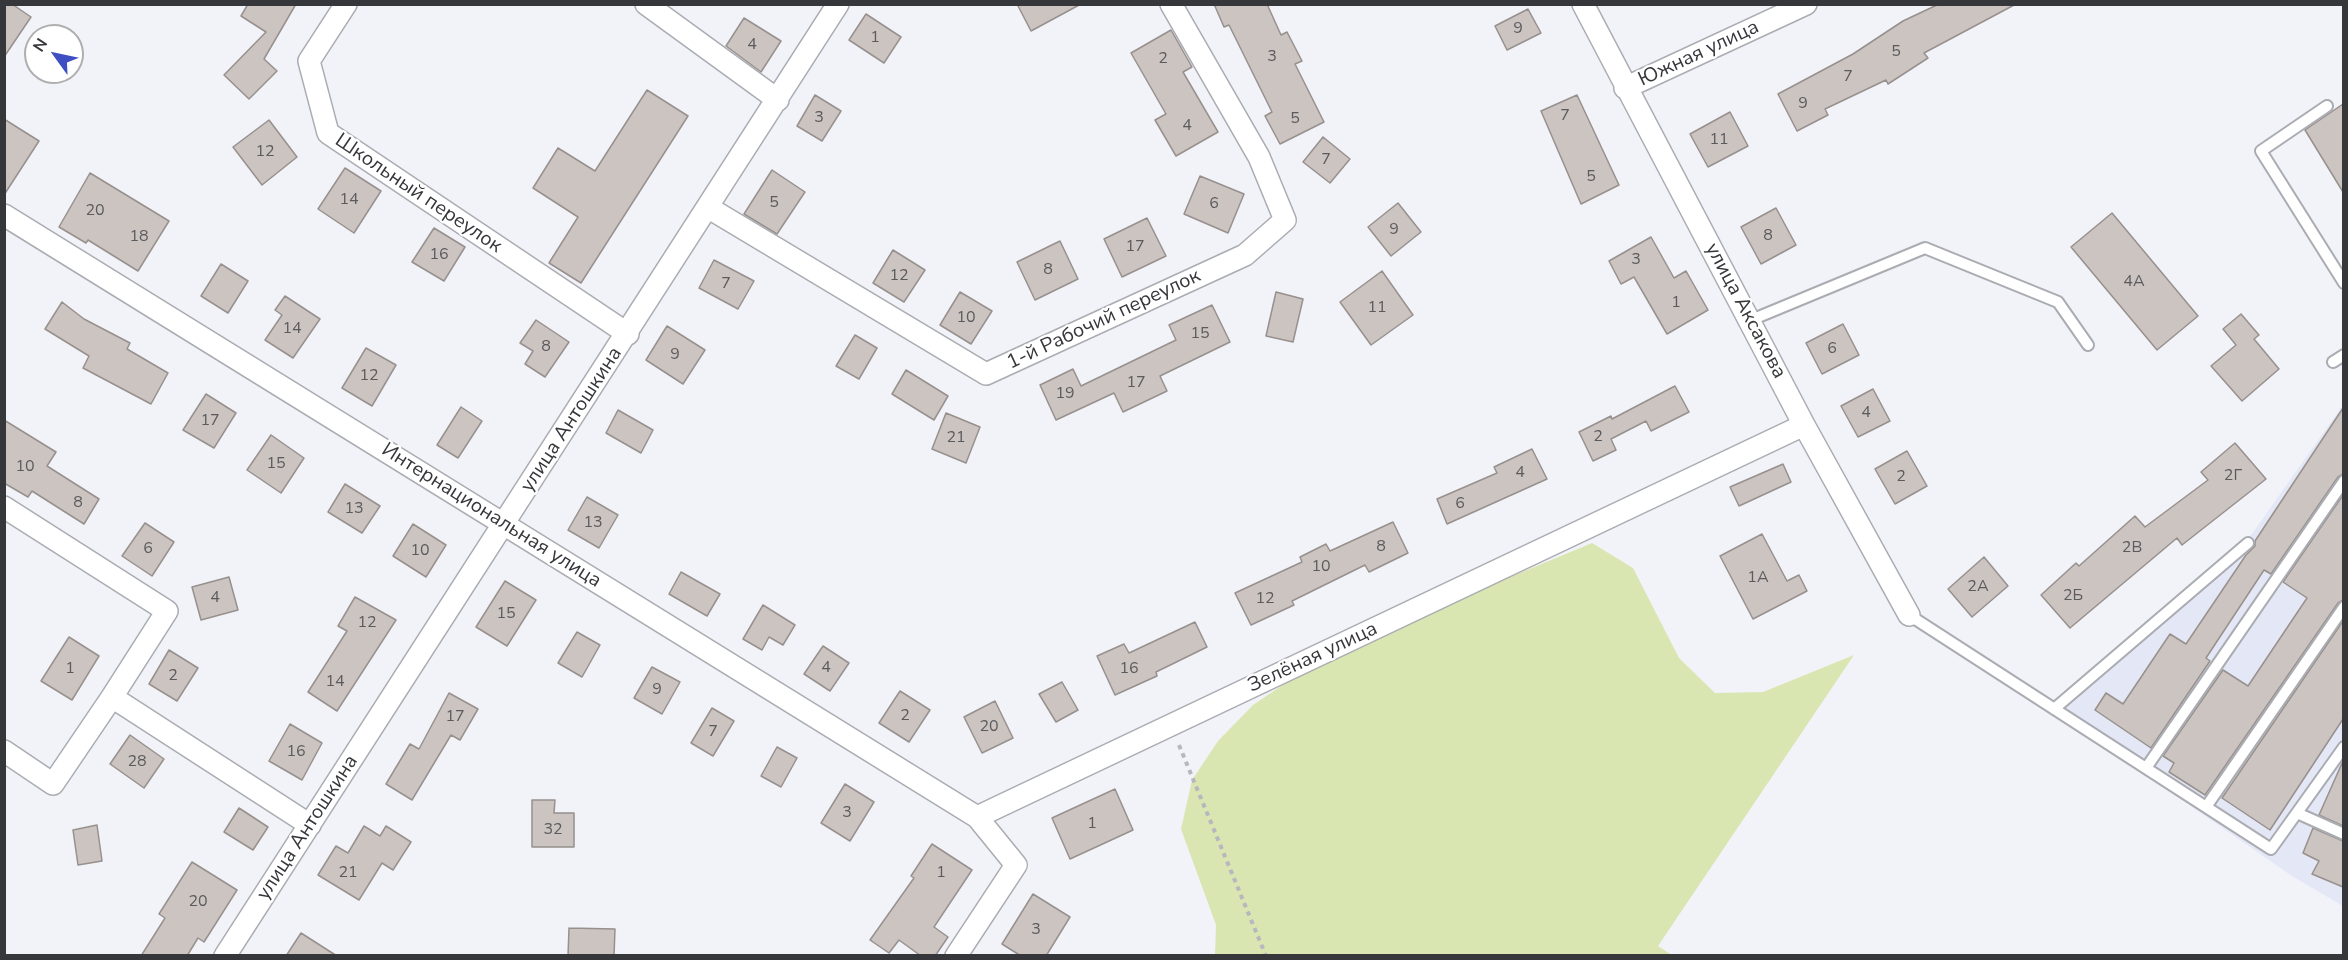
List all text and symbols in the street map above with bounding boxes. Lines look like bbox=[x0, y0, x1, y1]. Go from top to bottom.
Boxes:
street label: Южная улица bbox=[1635, 16, 1763, 92]
house number: 9 bbox=[1513, 19, 1523, 39]
north arrow bbox=[24, 24, 84, 84]
house number: 1 bbox=[870, 28, 880, 48]
text: N bbox=[28, 34, 53, 56]
house number: 4 bbox=[747, 35, 757, 55]
house number: 5 bbox=[1891, 42, 1901, 62]
house number: 3 bbox=[1267, 47, 1277, 67]
house number: 2 bbox=[1158, 49, 1168, 69]
house number: 7 bbox=[1843, 67, 1853, 87]
house number: 9 bbox=[1798, 94, 1808, 114]
house number: 7 bbox=[1560, 106, 1570, 126]
house number: 3 bbox=[814, 108, 824, 128]
house number: 5 bbox=[1290, 109, 1300, 129]
house number: 4 bbox=[1182, 116, 1192, 136]
street label: Школьный переулок bbox=[330, 129, 506, 259]
house number: 11 bbox=[1709, 130, 1729, 150]
house number: 12 bbox=[255, 142, 275, 162]
house number: 7 bbox=[1321, 150, 1331, 170]
house number: 5 bbox=[1586, 167, 1596, 187]
house number: 14 bbox=[339, 190, 359, 210]
house number: 5 bbox=[769, 193, 779, 213]
house number: 6 bbox=[1209, 194, 1219, 214]
house number: 20 bbox=[85, 201, 105, 221]
house number: 9 bbox=[1389, 220, 1399, 240]
house number: 8 bbox=[1763, 226, 1773, 246]
house number: 18 bbox=[129, 227, 149, 247]
house number: 17 bbox=[1125, 237, 1145, 257]
street label: улица Аксакова bbox=[1699, 239, 1791, 383]
house number: 16 bbox=[429, 245, 449, 265]
house number: 3 bbox=[1631, 250, 1641, 270]
house number: 8 bbox=[1043, 260, 1053, 280]
street label: 1-й Рабочий переулок bbox=[1003, 265, 1205, 375]
house number: 12 bbox=[889, 266, 909, 286]
house number: 4А bbox=[2123, 272, 2145, 292]
house number: 7 bbox=[721, 274, 731, 294]
house number: 1 bbox=[1671, 293, 1681, 313]
house number: 11 bbox=[1367, 298, 1387, 318]
house number: 10 bbox=[956, 308, 976, 328]
house number: 14 bbox=[282, 319, 302, 339]
house number: 15 bbox=[1190, 324, 1210, 344]
house number: 8 bbox=[541, 337, 551, 357]
house number: 6 bbox=[1827, 339, 1837, 359]
street label: улица Антошкина bbox=[516, 343, 628, 497]
house number: 9 bbox=[670, 345, 680, 365]
house number: 12 bbox=[359, 366, 379, 386]
house number: 17 bbox=[1126, 373, 1146, 393]
house number: 19 bbox=[1055, 384, 1075, 404]
house number: 4 bbox=[1861, 403, 1871, 423]
house number: 17 bbox=[200, 411, 220, 431]
house number: 2 bbox=[1593, 427, 1603, 447]
house number: 21 bbox=[946, 428, 966, 448]
street label: Интернациональная улица bbox=[377, 438, 605, 594]
house number: 15 bbox=[266, 454, 286, 474]
house number: 10 bbox=[15, 457, 35, 477]
house number: 4 bbox=[1515, 463, 1525, 483]
house number: 2Г bbox=[2224, 466, 2242, 486]
house number: 2 bbox=[1896, 467, 1906, 487]
house number: 8 bbox=[73, 493, 83, 513]
house number: 6 bbox=[1455, 494, 1465, 514]
house number: 13 bbox=[344, 499, 364, 519]
house number: 13 bbox=[583, 513, 603, 533]
house number: 8 bbox=[1376, 537, 1386, 557]
house number: 2В bbox=[2122, 538, 2142, 558]
house number: 6 bbox=[143, 539, 153, 559]
house number: 10 bbox=[410, 541, 430, 561]
house number: 10 bbox=[1311, 557, 1331, 577]
house number: 1А bbox=[1747, 568, 1769, 588]
house number: 2А bbox=[1967, 577, 1989, 597]
house number: 2Б bbox=[2063, 586, 2083, 606]
house number: 4 bbox=[210, 588, 220, 608]
house number: 12 bbox=[1255, 589, 1275, 609]
house number: 15 bbox=[496, 604, 516, 624]
house number: 12 bbox=[357, 613, 377, 633]
street label: Зелёная улица bbox=[1244, 618, 1382, 698]
house number: 4 bbox=[821, 658, 831, 678]
house number: 1 bbox=[65, 659, 75, 679]
house number: 16 bbox=[1119, 659, 1139, 679]
house number: 2 bbox=[168, 666, 178, 686]
house number: 14 bbox=[325, 672, 345, 692]
house number: 9 bbox=[652, 680, 662, 700]
house number: 2 bbox=[900, 706, 910, 726]
house number: 17 bbox=[445, 707, 465, 727]
house number: 20 bbox=[979, 717, 999, 737]
house number: 7 bbox=[708, 722, 718, 742]
house number: 16 bbox=[286, 742, 306, 762]
street label: улица Антошкина bbox=[252, 751, 364, 905]
house number: 28 bbox=[127, 752, 147, 772]
house number: 3 bbox=[842, 803, 852, 823]
house number: 1 bbox=[1087, 814, 1097, 834]
house number: 32 bbox=[543, 820, 563, 840]
house number: 21 bbox=[338, 863, 358, 883]
house number: 1 bbox=[936, 863, 946, 883]
house number: 20 bbox=[188, 892, 208, 912]
house number: 3 bbox=[1031, 920, 1041, 940]

